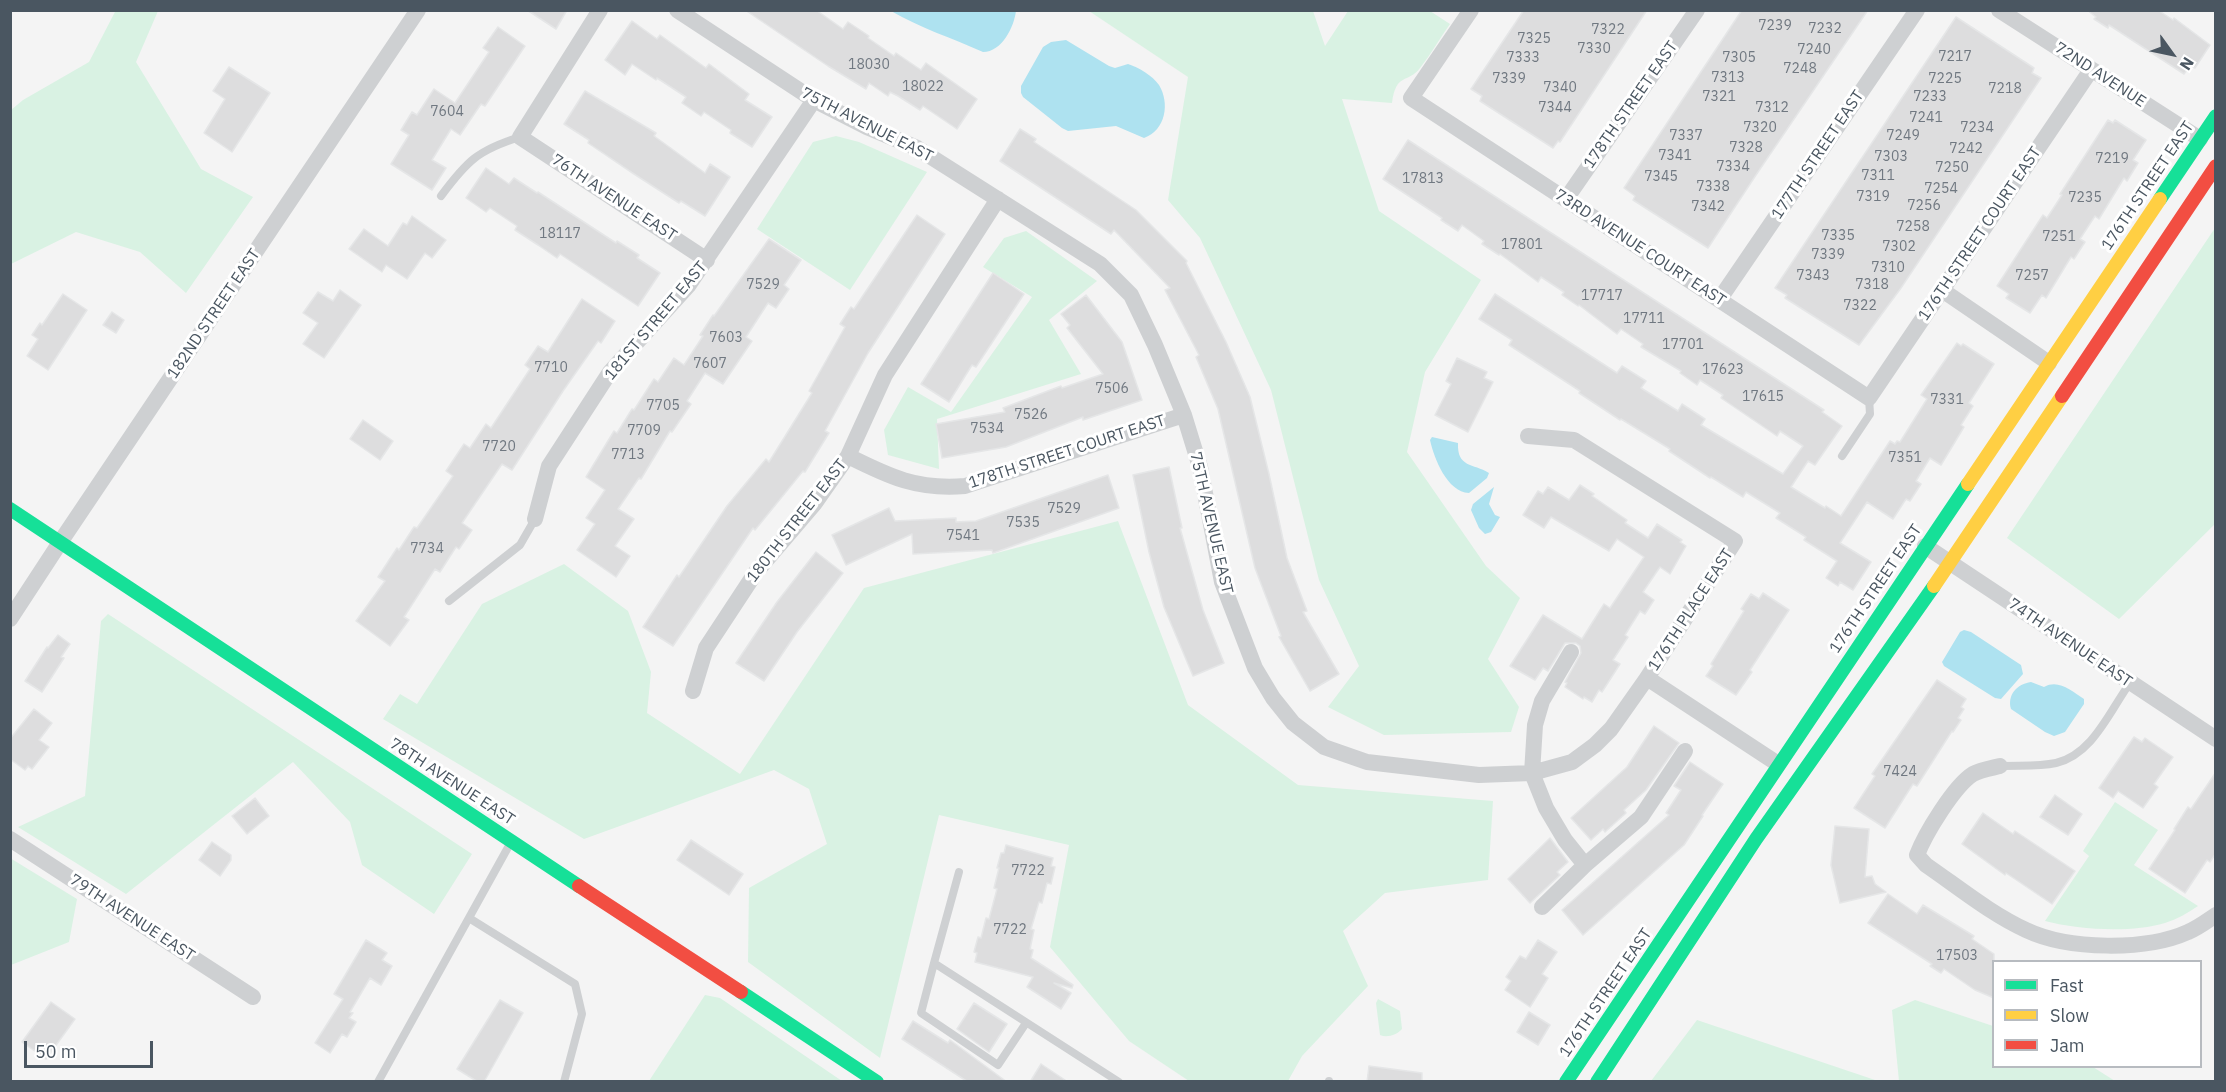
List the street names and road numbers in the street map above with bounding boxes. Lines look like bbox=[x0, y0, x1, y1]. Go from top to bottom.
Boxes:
street label: 178TH STREET EAST bbox=[1580, 38, 1682, 172]
street label: 72ND AVENUE bbox=[2051, 38, 2149, 112]
street label: 75TH AVENUE EAST bbox=[798, 83, 936, 167]
street label: 177TH STREET EAST bbox=[1768, 87, 1868, 223]
street label: 176TH STREET EAST bbox=[2098, 118, 2198, 254]
street label: 176TH STREET COURT EAST bbox=[1915, 143, 2045, 325]
street label: 76TH AVENUE EAST bbox=[548, 150, 680, 246]
street label: 73RD AVENUE COURT EAST bbox=[1551, 185, 1729, 311]
street label: 182ND STREET EAST bbox=[163, 245, 265, 383]
street label: 181ST STREET EAST bbox=[601, 258, 711, 384]
street label: 178TH STREET COURT EAST bbox=[966, 411, 1168, 493]
street label: 75TH AVENUE EAST bbox=[1185, 450, 1237, 596]
street label: 180TH STREET EAST bbox=[743, 456, 851, 586]
street label: 176TH STREET EAST bbox=[1826, 521, 1926, 657]
street label: 176TH PLACE EAST bbox=[1644, 545, 1738, 675]
street label: 74TH AVENUE EAST bbox=[2004, 594, 2136, 692]
street label: 78TH AVENUE EAST bbox=[386, 734, 518, 830]
street label: 79TH AVENUE EAST bbox=[66, 870, 198, 966]
street label: 176TH STREET EAST bbox=[1556, 925, 1656, 1061]

